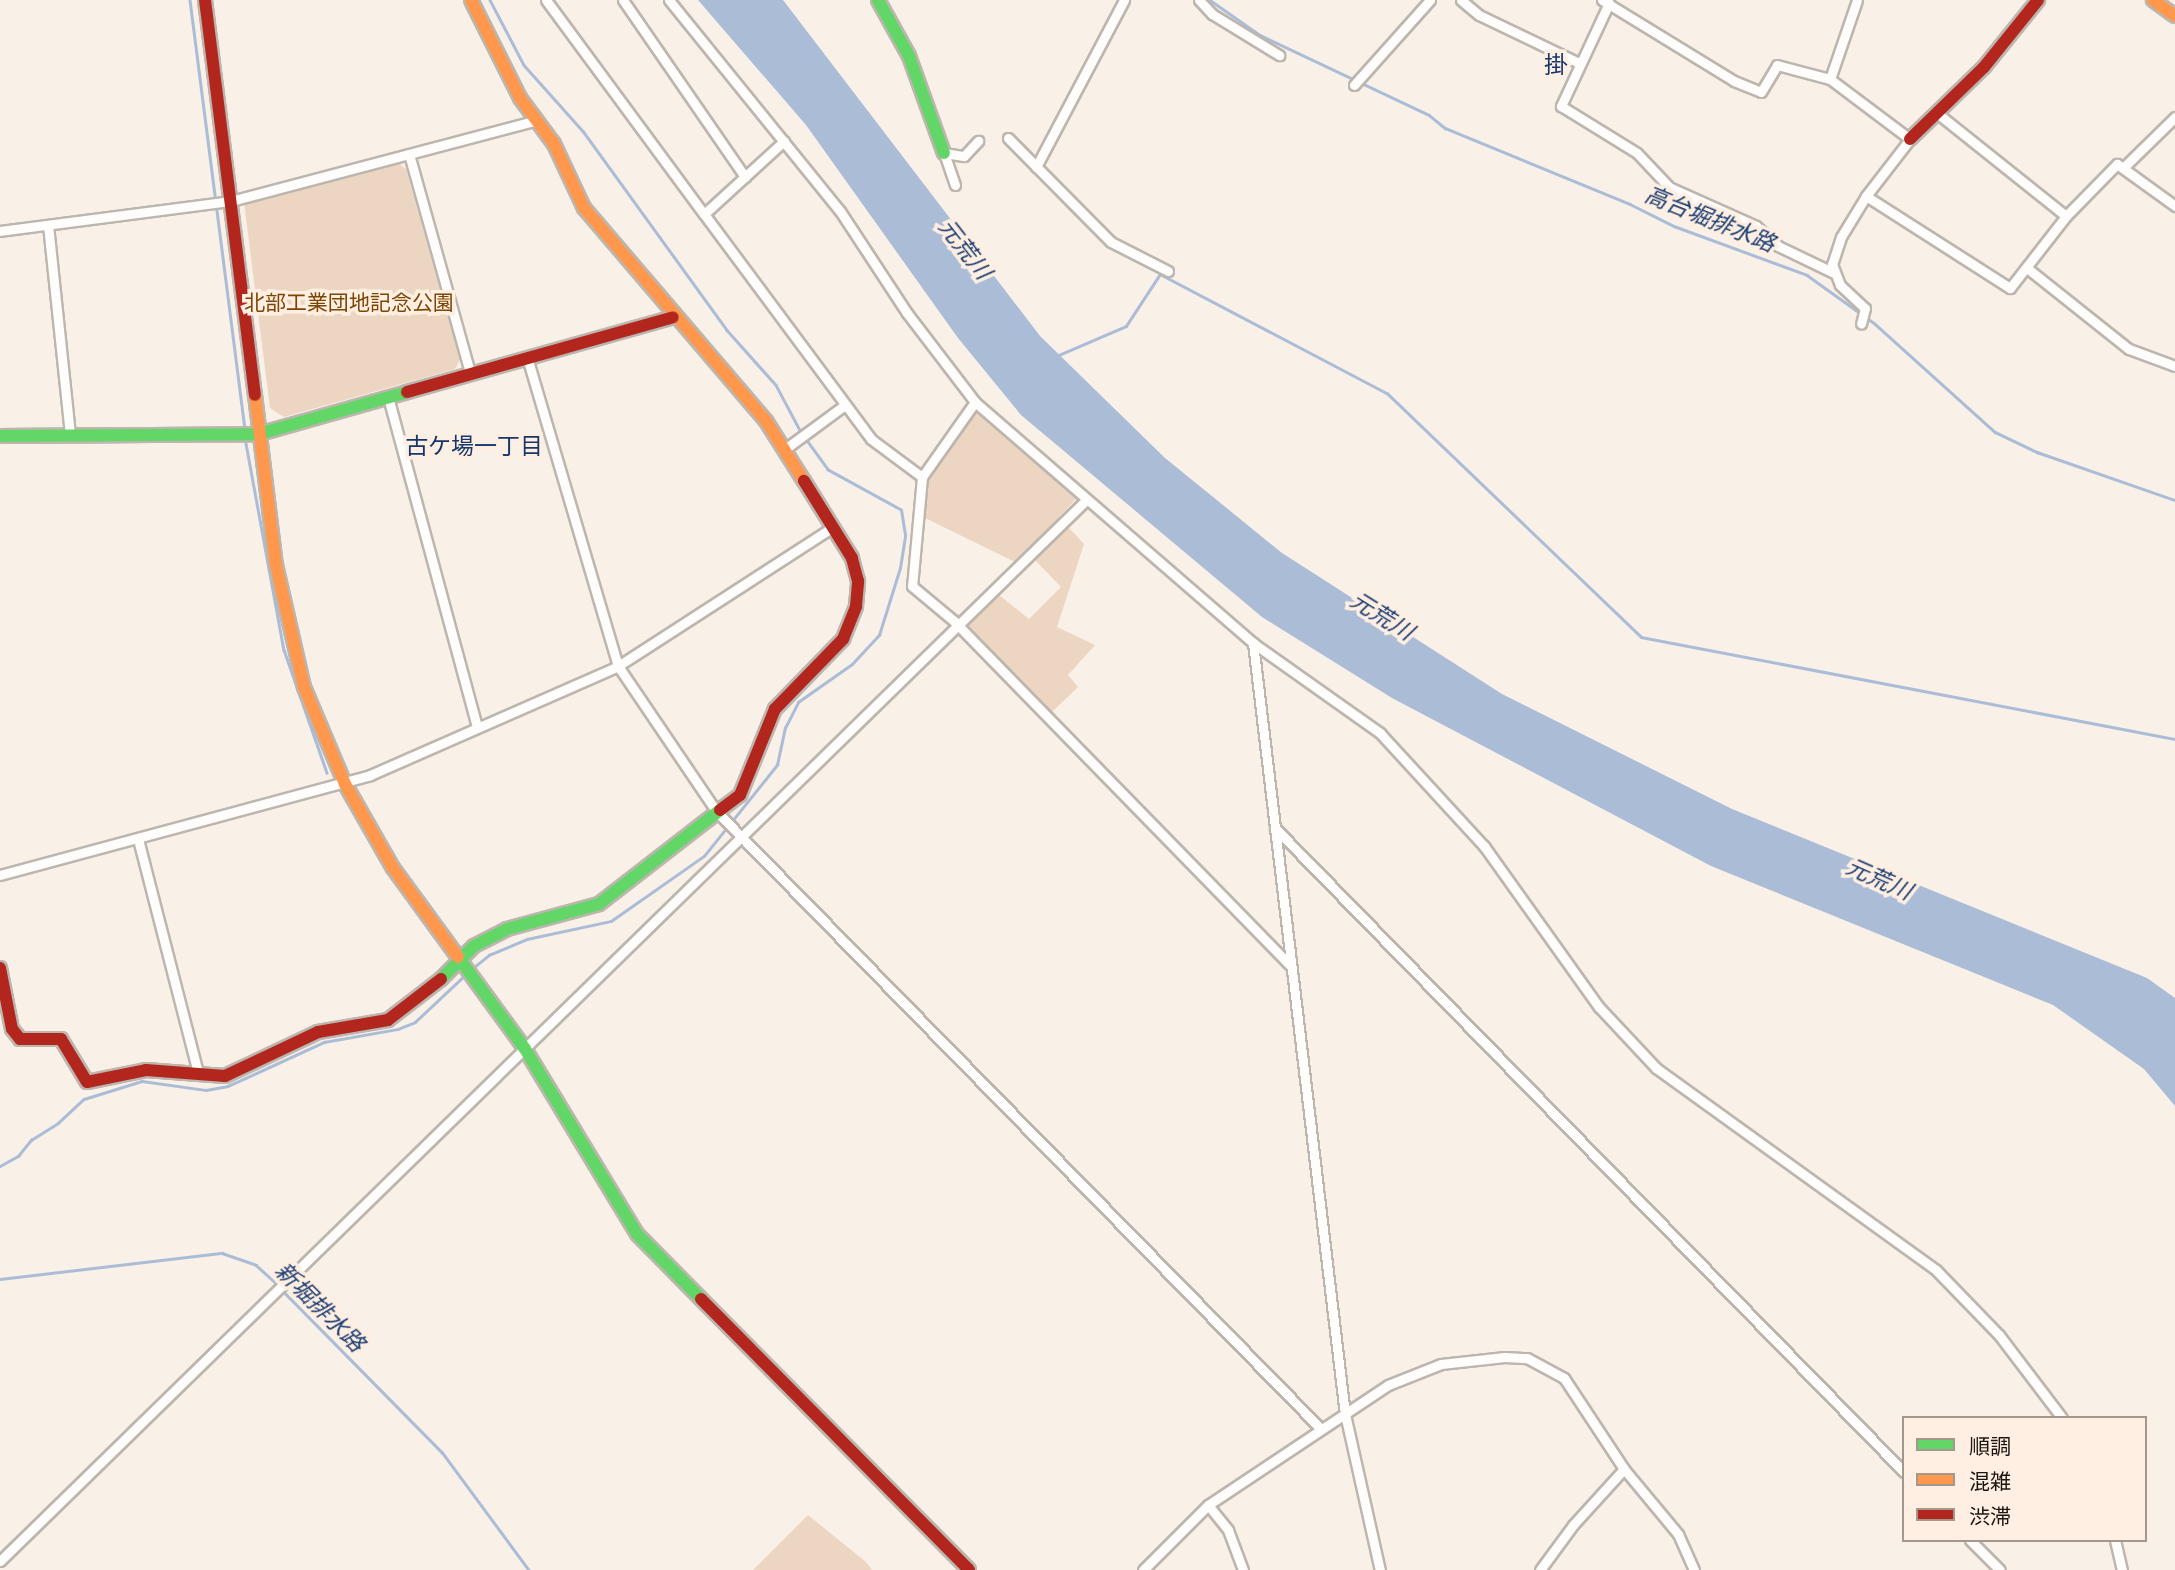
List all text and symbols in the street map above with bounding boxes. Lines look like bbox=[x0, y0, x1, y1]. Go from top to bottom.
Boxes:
district label: 掛 bbox=[1544, 51, 1568, 79]
water label: 高台堀排水路 bbox=[1641, 180, 1779, 258]
water label: 元荒川 bbox=[933, 213, 997, 285]
park label: 北部工業団地記念公園 bbox=[244, 289, 454, 315]
district label: 古ケ場一丁目 bbox=[405, 432, 543, 460]
water label: 元荒川 bbox=[1345, 586, 1419, 646]
water label: 元荒川 bbox=[1842, 852, 1916, 906]
water label: 新堀排水路 bbox=[270, 1257, 370, 1357]
legend bbox=[1902, 1416, 2147, 1542]
text: 順調 bbox=[1969, 1433, 2011, 1459]
text: 混雑 bbox=[1969, 1468, 2011, 1494]
text: 渋滞 bbox=[1969, 1503, 2011, 1529]

